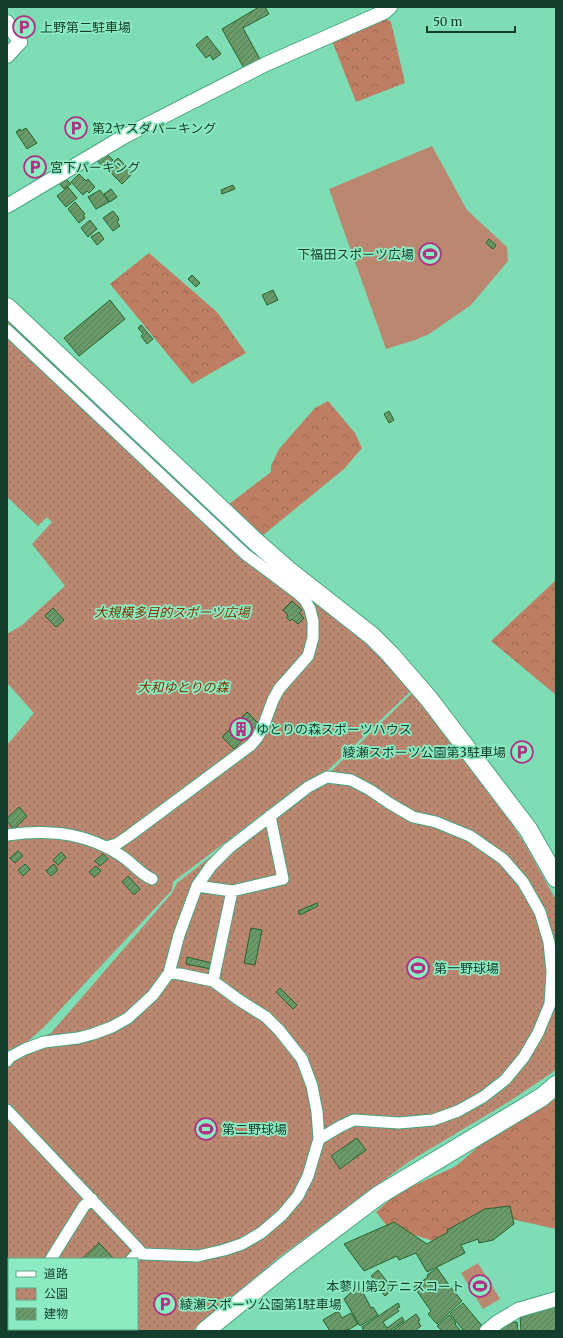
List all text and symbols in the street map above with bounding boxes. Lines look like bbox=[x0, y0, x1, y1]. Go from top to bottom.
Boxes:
scale bar bbox=[427, 8, 515, 34]
parking icon: 上野第二駐車場 bbox=[11, 14, 37, 40]
text: 50 m bbox=[433, 14, 462, 29]
place label: 上野第二駐車場 bbox=[40, 19, 131, 36]
parking icon: 第2ヤスダパーキング bbox=[63, 115, 89, 141]
place label: 第2ヤスダパーキング bbox=[92, 120, 216, 137]
parking icon: 宮下パーキング bbox=[22, 154, 48, 180]
place label: 宮下パーキング bbox=[50, 159, 141, 176]
sports icon: 下福田スポーツ広場 bbox=[417, 241, 443, 267]
place label: 下福田スポーツ広場 bbox=[297, 246, 414, 263]
park label: 大規模多目的スポーツ広場 bbox=[94, 604, 252, 621]
park label: 大和ゆとりの森 bbox=[137, 679, 230, 696]
building icon: ゆとりの森スポーツハウス bbox=[228, 716, 254, 742]
place label: ゆとりの森スポーツハウス bbox=[256, 721, 412, 738]
parking icon: 綾瀬スポーツ公園第3駐車場 bbox=[509, 739, 535, 765]
place label: 綾瀬スポーツ公園第3駐車場 bbox=[343, 744, 506, 761]
sports icon: 第一野球場 bbox=[405, 955, 431, 981]
place label: 第一野球場 bbox=[434, 960, 499, 977]
sports icon: 第二野球場 bbox=[193, 1116, 219, 1142]
place label: 第二野球場 bbox=[222, 1121, 287, 1138]
legend bbox=[8, 1258, 138, 1330]
text: 道路 bbox=[44, 1266, 68, 1281]
sports icon: 本蓼川第2テニスコート bbox=[467, 1273, 493, 1299]
place label: 本蓼川第2テニスコート bbox=[326, 1278, 464, 1295]
text: 公園 bbox=[44, 1286, 68, 1301]
parking icon: 綾瀬スポーツ公園第1駐車場 bbox=[152, 1291, 178, 1317]
place label: 綾瀬スポーツ公園第1駐車場 bbox=[180, 1296, 342, 1313]
text: 建物 bbox=[44, 1306, 68, 1321]

